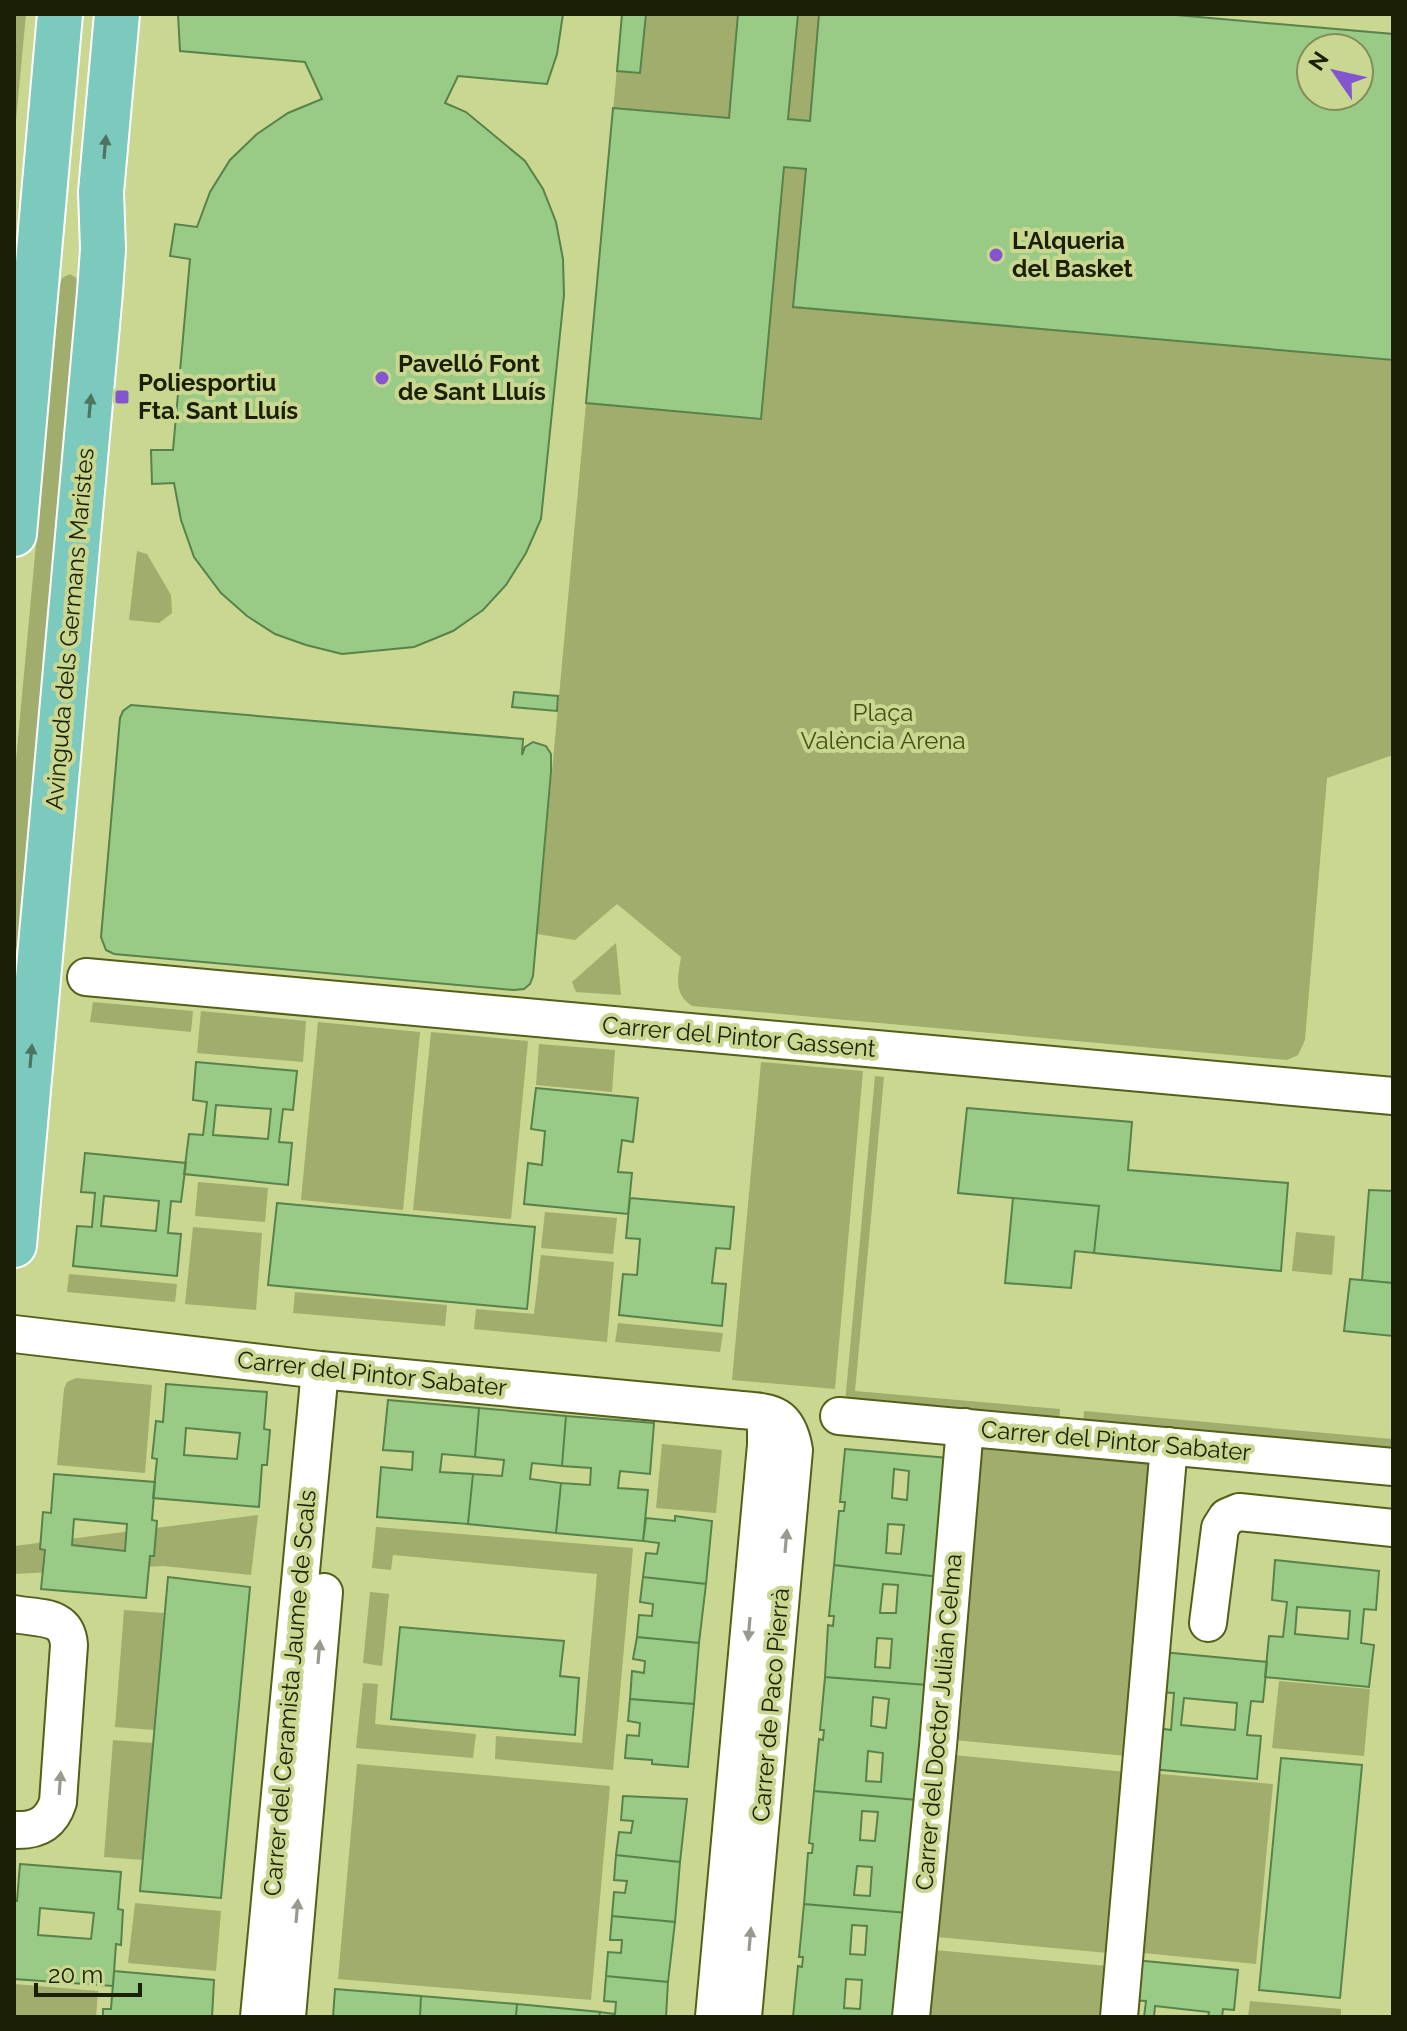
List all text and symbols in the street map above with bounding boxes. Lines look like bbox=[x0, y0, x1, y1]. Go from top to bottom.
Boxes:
north arrow bbox=[1295, 32, 1375, 112]
text: N bbox=[1303, 47, 1334, 75]
one-way arrow bbox=[99, 134, 112, 159]
place label: L'Alqueria del Basket bbox=[1012, 226, 1133, 283]
marker: L'Alqueria del Basket bbox=[987, 246, 1005, 264]
place label: Pavelló Font de Sant Lluís bbox=[398, 349, 546, 406]
place label: Poliesportiu Fta. Sant Lluís bbox=[138, 368, 298, 425]
marker: Pavelló Font de Sant Lluís bbox=[373, 369, 391, 387]
marker: Poliesportiu Fta. Sant Lluís bbox=[113, 388, 131, 406]
one-way arrow bbox=[84, 393, 97, 418]
street label: Avinguda dels Germans Maristes bbox=[39, 447, 100, 811]
park label: Plaça València Arena bbox=[800, 698, 966, 755]
street label: Carrer del Pintor Gassent bbox=[601, 1010, 877, 1063]
one-way arrow bbox=[25, 1043, 38, 1068]
street label: Carrer del Pintor Sabater bbox=[236, 1345, 509, 1402]
street label: Carrer del Pintor Sabater bbox=[980, 1414, 1253, 1467]
street label: Carrer del Ceramista Jaume de Scals bbox=[257, 1489, 322, 1897]
one-way arrow bbox=[779, 1528, 792, 1553]
street label: Carrer del Doctor Julián Celma bbox=[909, 1552, 968, 1892]
street label: Carrer de Paco Pierrà bbox=[746, 1587, 795, 1823]
one-way arrow bbox=[742, 1617, 755, 1642]
one-way arrow bbox=[313, 1639, 326, 1664]
one-way arrow bbox=[54, 1770, 67, 1795]
one-way arrow bbox=[290, 1898, 303, 1923]
one-way arrow bbox=[744, 1926, 757, 1951]
scale bar bbox=[36, 1947, 140, 1997]
text: 20 m bbox=[48, 1960, 103, 1989]

